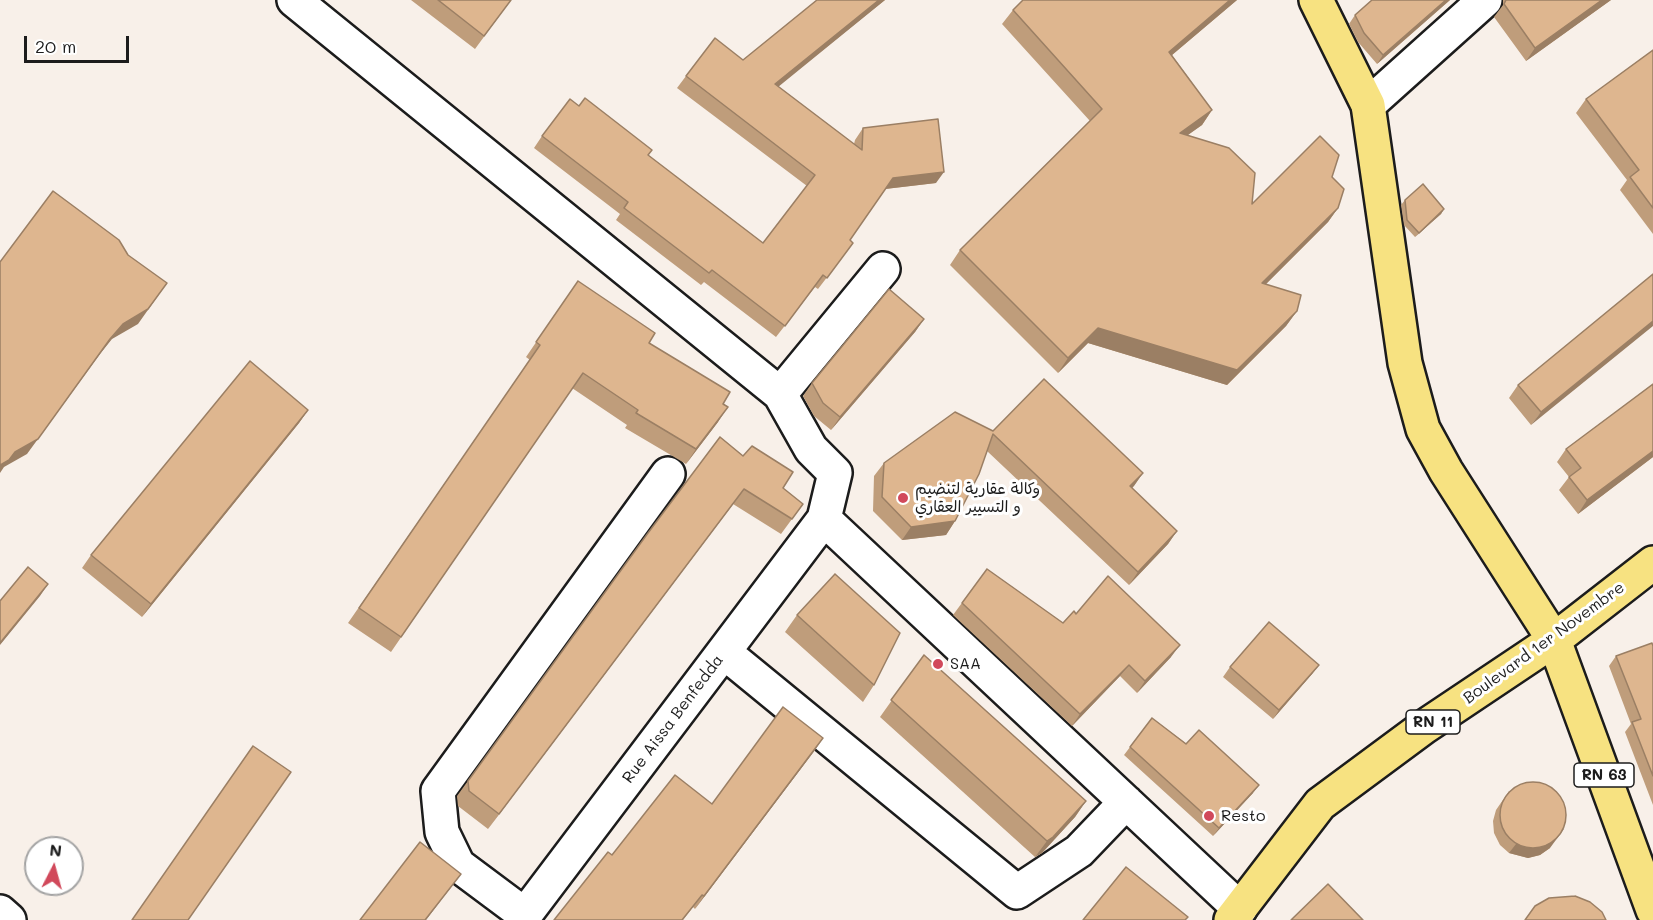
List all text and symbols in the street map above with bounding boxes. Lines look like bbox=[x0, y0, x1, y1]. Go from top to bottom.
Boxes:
scale bar bbox=[27, 24, 132, 62]
text: 20 m bbox=[35, 34, 76, 58]
place label: وكالة عقارية لتنضيم و التسيير العقاري bbox=[915, 479, 1040, 517]
marker: وكالة عقارية لتنضيم و التسيير العقاري bbox=[896, 491, 910, 505]
street label: Boulevard 1er Novembre bbox=[1460, 578, 1628, 708]
street label: Rue Aissa Benfedda bbox=[618, 651, 728, 787]
place label: SAA bbox=[950, 654, 981, 674]
marker: SAA bbox=[931, 657, 945, 671]
road number: RN 11 bbox=[1406, 710, 1460, 734]
road number: RN 63 bbox=[1574, 763, 1634, 787]
place label: Resto bbox=[1221, 806, 1265, 826]
marker: Resto bbox=[1202, 809, 1216, 823]
north arrow bbox=[24, 836, 84, 896]
text: N bbox=[49, 839, 63, 861]

